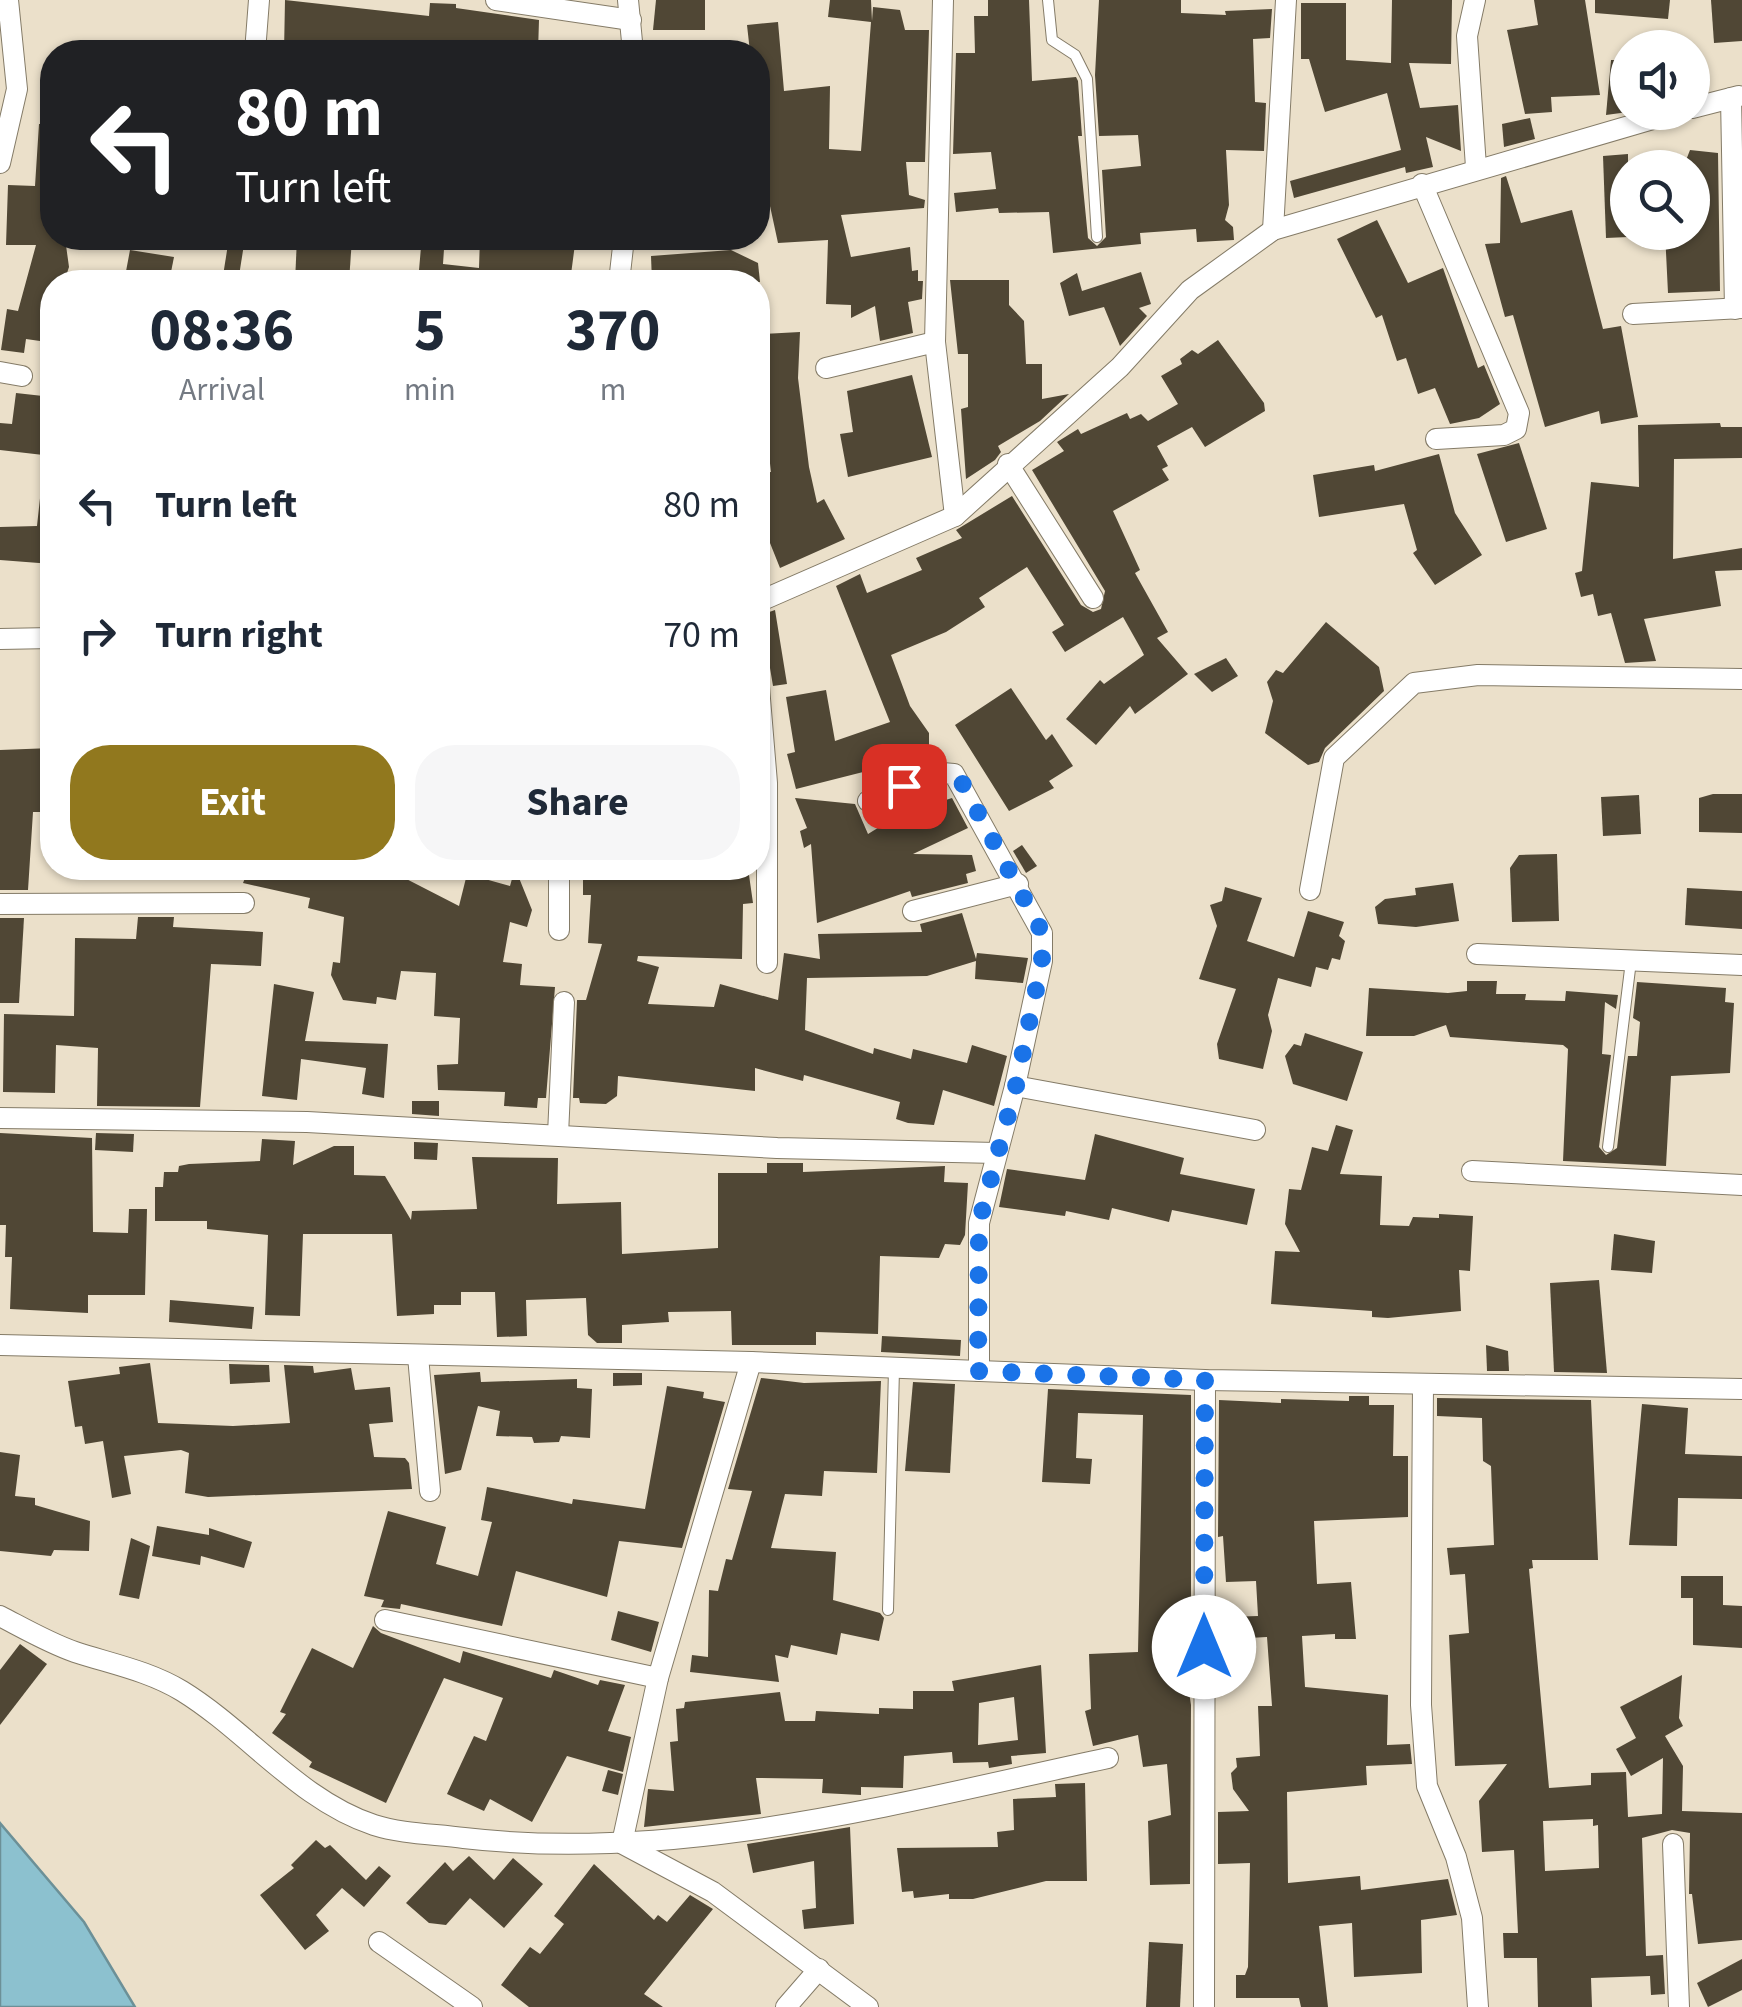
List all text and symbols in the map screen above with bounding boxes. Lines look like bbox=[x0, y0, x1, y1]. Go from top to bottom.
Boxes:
map controls bbox=[1610, 30, 1710, 250]
button: sound bbox=[1610, 30, 1710, 130]
text: 80 m bbox=[235, 63, 383, 163]
icon: left bbox=[70, 80, 200, 210]
button: search bbox=[1610, 150, 1710, 250]
text: Turn left bbox=[235, 156, 391, 220]
text: 08:36 bbox=[150, 289, 294, 374]
text: 5 bbox=[414, 289, 446, 374]
text: 370 bbox=[565, 289, 660, 374]
text: Arrival bbox=[179, 367, 265, 413]
text: min bbox=[404, 367, 456, 413]
text: m bbox=[600, 367, 626, 413]
icon: left bbox=[70, 478, 125, 533]
text: Turn left bbox=[155, 478, 297, 532]
text: 80 m bbox=[663, 478, 740, 532]
icon: right bbox=[70, 608, 125, 663]
text: Turn right bbox=[155, 608, 323, 662]
text: 70 m bbox=[663, 608, 740, 662]
pin bbox=[862, 744, 947, 829]
button: Exit bbox=[70, 745, 395, 860]
button: Share bbox=[415, 745, 740, 860]
icon: arrive bbox=[877, 759, 932, 814]
position arrow bbox=[1152, 1595, 1256, 1699]

